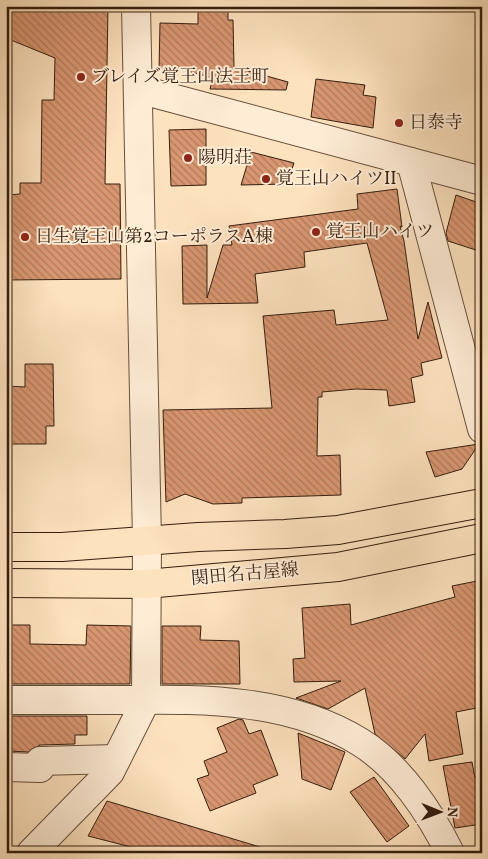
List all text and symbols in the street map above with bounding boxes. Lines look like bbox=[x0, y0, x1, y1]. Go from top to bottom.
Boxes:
place label: ブレイズ覚王山法王町 bbox=[91, 65, 269, 90]
marker: ブレイズ覚王山法王町 bbox=[75, 71, 87, 83]
place label: 日泰寺 bbox=[409, 111, 463, 136]
marker: 日泰寺 bbox=[393, 117, 405, 129]
place label: 陽明荘 bbox=[198, 146, 252, 171]
marker: 陽明荘 bbox=[182, 152, 194, 164]
place label: 覚王山ハイツII bbox=[276, 167, 397, 192]
marker: 覚王山ハイツII bbox=[260, 173, 272, 185]
place label: 覚王山ハイツ bbox=[326, 220, 434, 245]
place label: 日生覚王山第2コーポラスA棟 bbox=[35, 225, 273, 250]
marker: 覚王山ハイツ bbox=[310, 226, 322, 238]
marker: 日生覚王山第2コーポラスA棟 bbox=[19, 231, 31, 243]
street label: 関田名古屋線 bbox=[190, 558, 300, 592]
north arrow bbox=[416, 786, 466, 836]
text: N bbox=[442, 807, 461, 817]

